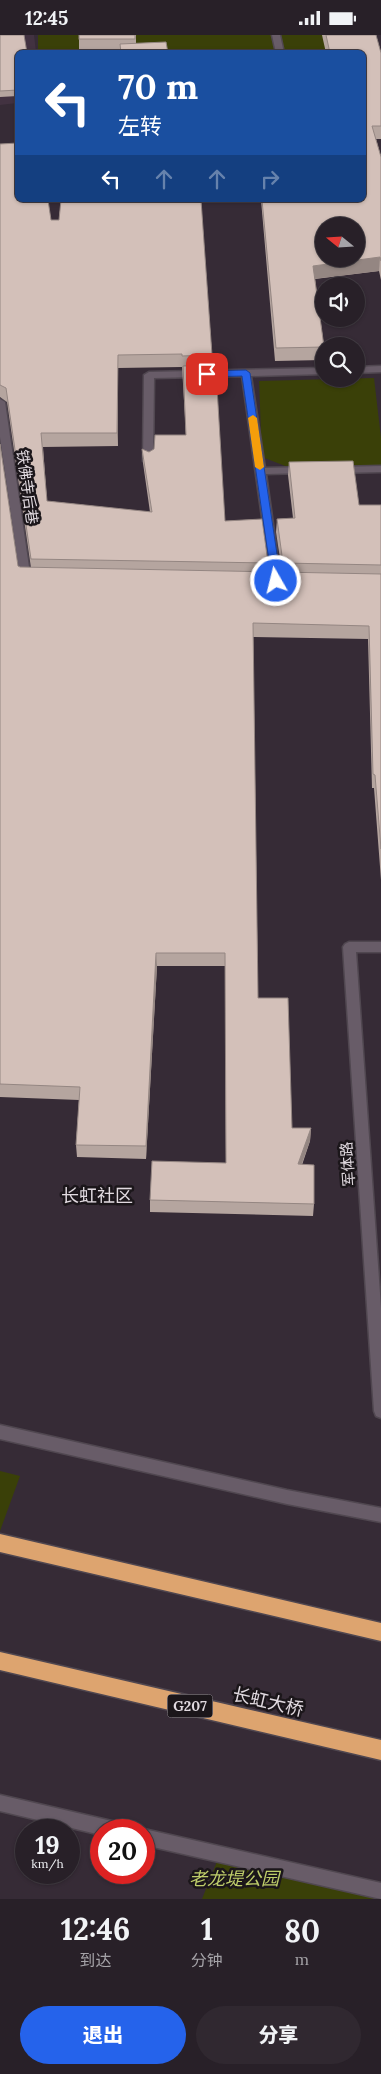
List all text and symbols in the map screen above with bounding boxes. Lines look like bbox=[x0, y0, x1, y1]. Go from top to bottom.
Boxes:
text: 12:45 bbox=[25, 6, 68, 30]
text: 70 m bbox=[118, 64, 198, 109]
icon: left bbox=[35, 70, 100, 135]
text: 左转 bbox=[118, 112, 162, 140]
icon: left bbox=[97, 165, 125, 193]
icon: ahead bbox=[150, 165, 178, 193]
icon: ahead bbox=[203, 165, 231, 193]
icon: right bbox=[256, 165, 284, 193]
north arrow bbox=[315, 217, 365, 267]
map controls bbox=[315, 217, 365, 387]
button: sound bbox=[315, 277, 365, 327]
button: search bbox=[315, 337, 365, 387]
pin bbox=[186, 353, 228, 395]
icon: arrive bbox=[193, 360, 221, 388]
street label: 铁佛寺后巷 bbox=[13, 448, 42, 525]
position arrow bbox=[249, 554, 301, 606]
street label: 军体路 bbox=[336, 1141, 359, 1187]
district label: 长虹社区 bbox=[61, 1184, 133, 1207]
street label: 长虹大桥 bbox=[230, 1682, 306, 1721]
road number: G207 bbox=[168, 1695, 212, 1717]
speed limit sign: 20 bbox=[90, 1819, 155, 1884]
text: 19 bbox=[35, 1829, 60, 1861]
text: km/h bbox=[31, 1856, 64, 1871]
park label: 老龙堤公园 bbox=[189, 1867, 282, 1890]
text: 12:46 bbox=[61, 1910, 130, 1948]
text: 1 bbox=[201, 1910, 213, 1948]
text: 80 bbox=[284, 1912, 320, 1950]
text: m bbox=[295, 1949, 309, 1969]
text: 到达 bbox=[80, 1950, 112, 1970]
text: 分钟 bbox=[191, 1950, 223, 1970]
button: 退出 bbox=[20, 2006, 186, 2064]
button: 分享 bbox=[196, 2006, 361, 2064]

